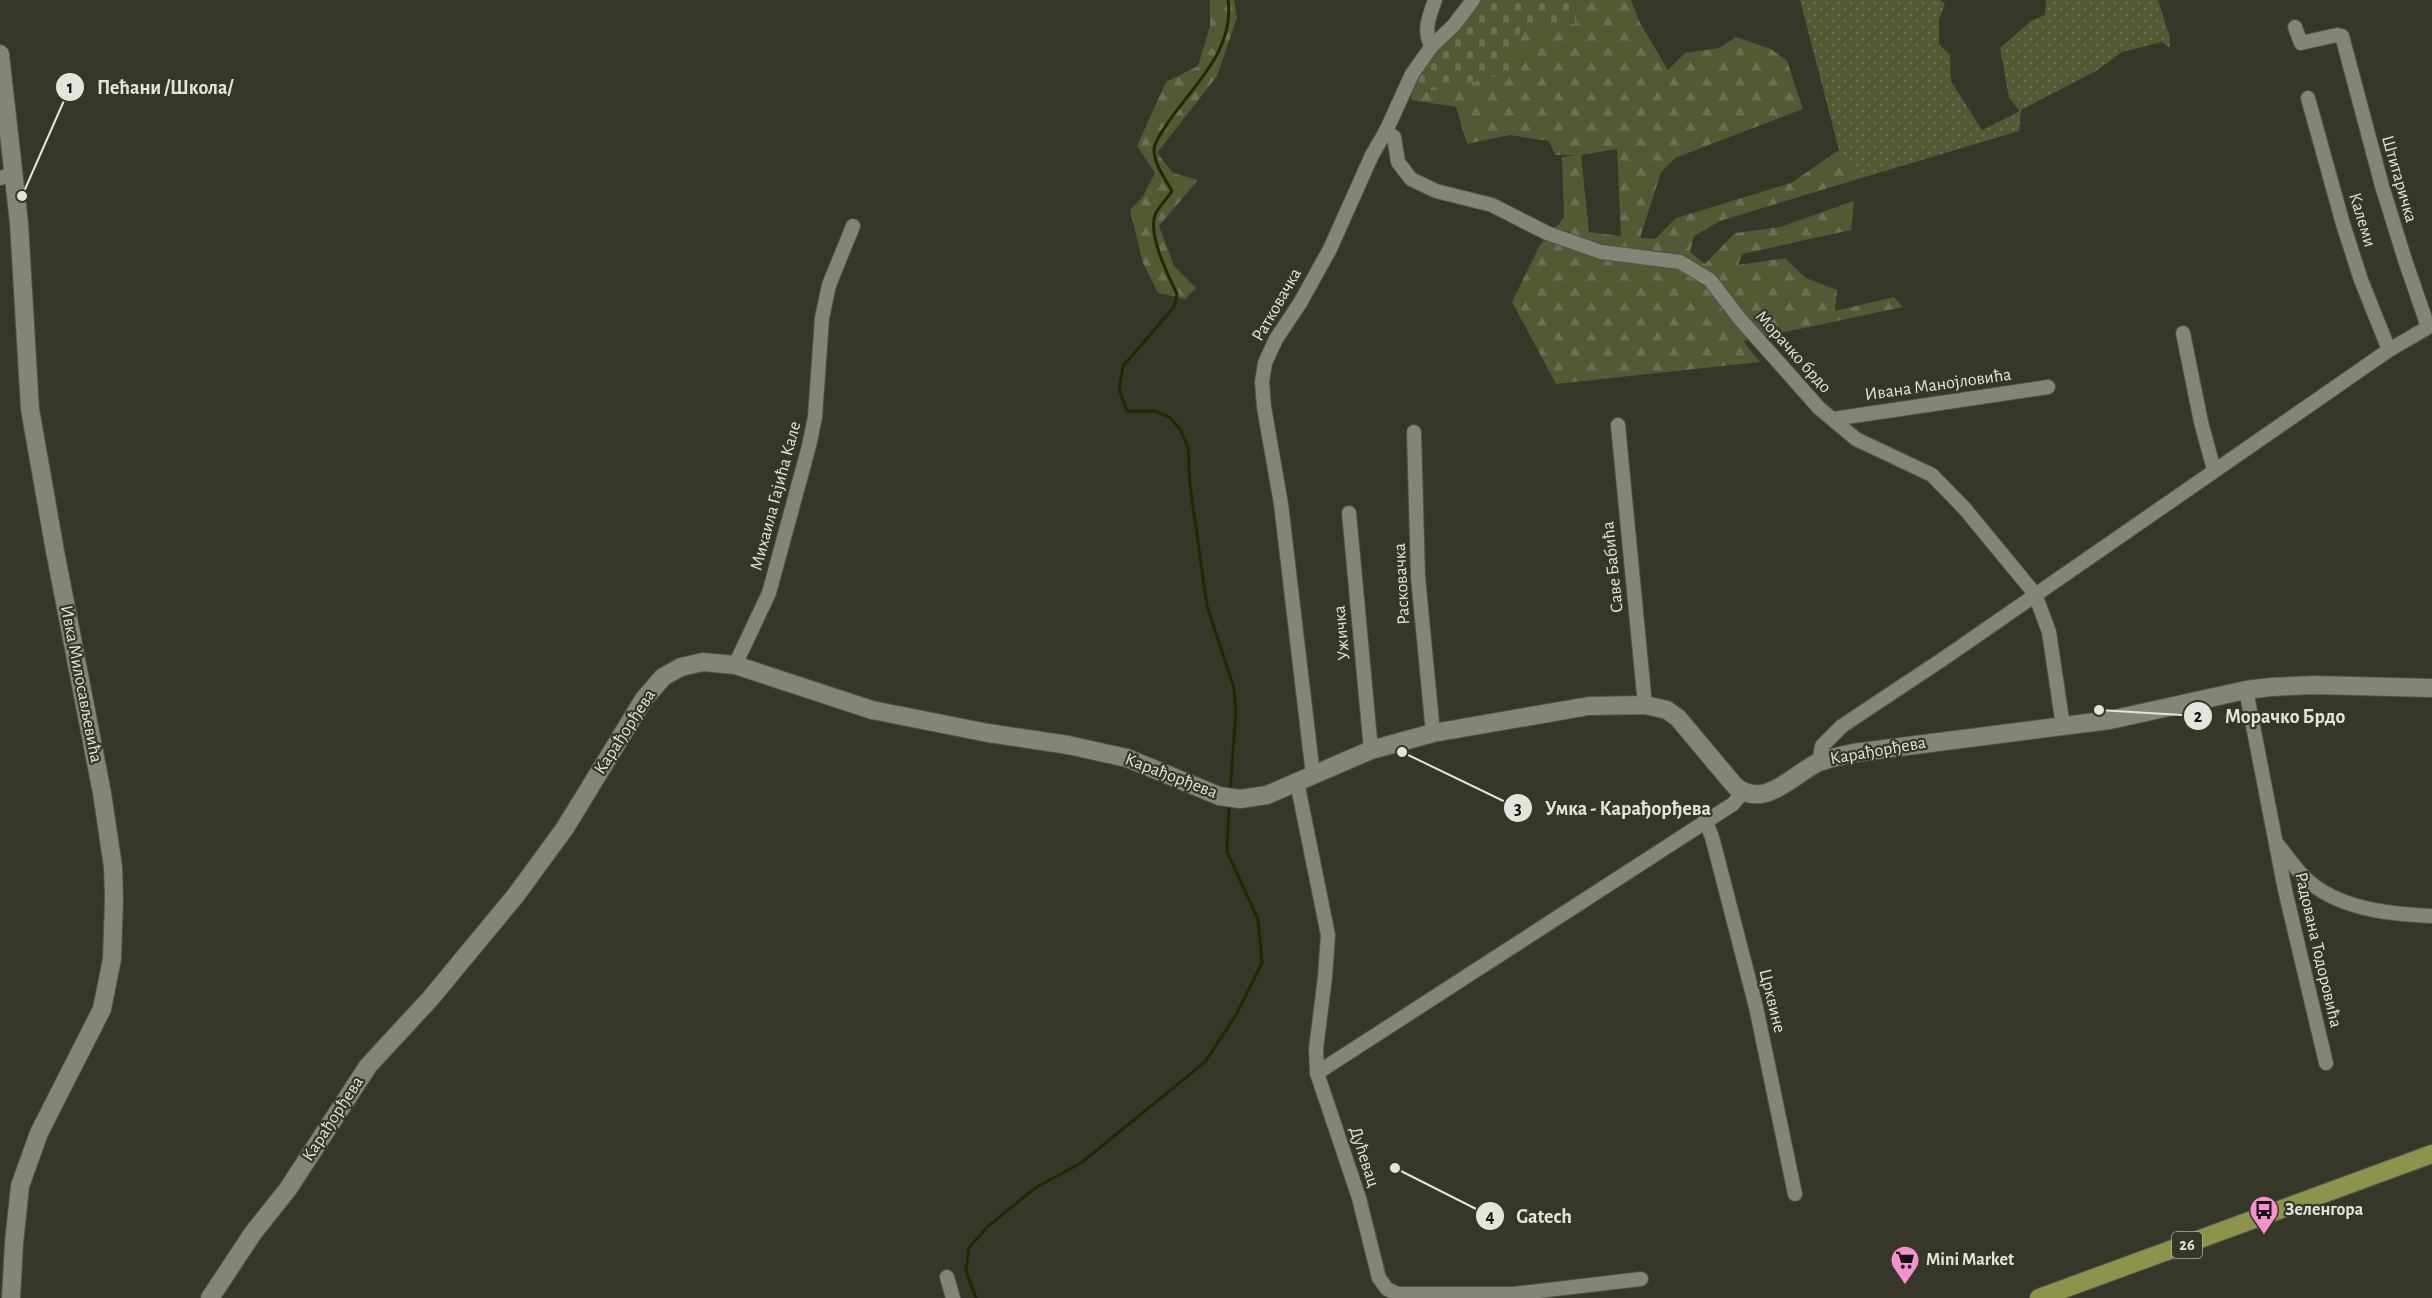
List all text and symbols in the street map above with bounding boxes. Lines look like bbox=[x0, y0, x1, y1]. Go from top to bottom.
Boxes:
callout: Пећани /Школа/ bbox=[55, 68, 245, 106]
text: Пећани /Школа/ bbox=[97, 78, 234, 98]
text: 1 bbox=[67, 79, 73, 97]
street label: Штитаричка bbox=[2378, 133, 2420, 225]
street label: Калеми bbox=[2345, 191, 2379, 249]
street label: Ратковачка bbox=[1249, 265, 1305, 345]
street label: Морачко брдо bbox=[1752, 307, 1835, 397]
street label: Ивана Манојловића bbox=[1863, 366, 2013, 404]
street label: Михаила Гајића Кале bbox=[747, 419, 805, 573]
street label: Саве Бабића bbox=[1598, 520, 1627, 614]
street label: Расковачка bbox=[1391, 543, 1413, 625]
street label: Ивка Милосављевића bbox=[57, 604, 105, 764]
street label: Ужичка bbox=[1331, 605, 1353, 661]
street label: Карађорђева bbox=[591, 686, 659, 778]
callout: Морачко Брдо bbox=[2183, 697, 2358, 735]
text: Морачко Брдо bbox=[2225, 707, 2346, 727]
text: 2 bbox=[2194, 708, 2203, 726]
street label: Карађорђева bbox=[1829, 734, 1927, 768]
street label: Карађорђева bbox=[1122, 750, 1220, 802]
callout: Умка - Карађорђева bbox=[1503, 789, 1724, 827]
text: Умка - Карађорђева bbox=[1545, 799, 1712, 819]
text: 3 bbox=[1514, 800, 1522, 818]
street label: Радована Тодоровића bbox=[2291, 871, 2345, 1029]
street label: Црквине bbox=[1755, 967, 1789, 1035]
street label: Карађорђева bbox=[299, 1073, 367, 1165]
street label: Дућевац bbox=[1346, 1124, 1382, 1190]
bus stop icon: Зеленгора bbox=[2248, 1194, 2280, 1236]
callout: Gatech bbox=[1475, 1197, 1584, 1235]
place label: Зеленгора bbox=[2285, 1201, 2364, 1219]
text: Gatech bbox=[1516, 1207, 1572, 1227]
text: 4 bbox=[1485, 1208, 1495, 1226]
road number: 26 bbox=[2172, 1232, 2202, 1258]
supermarket icon: Mini Market bbox=[1889, 1244, 1921, 1286]
place label: Mini Market bbox=[1926, 1251, 2014, 1269]

